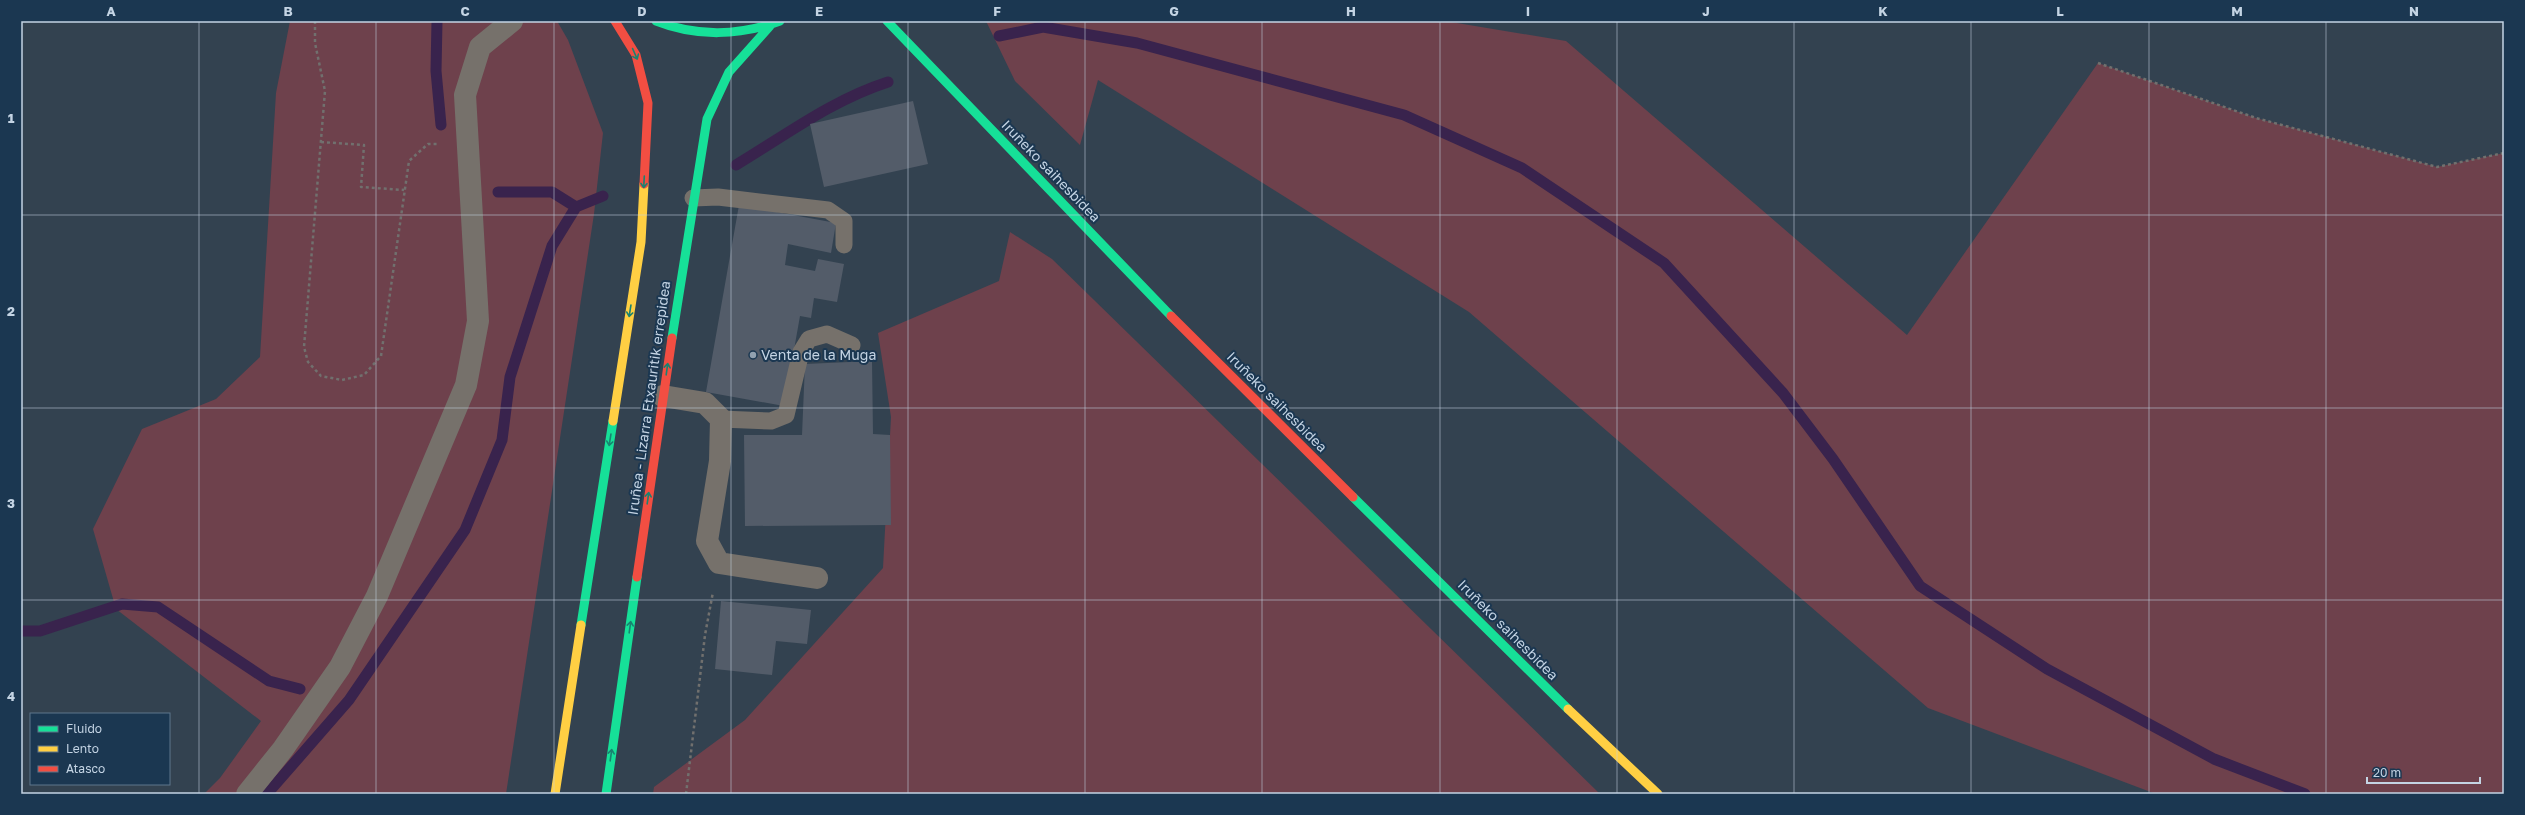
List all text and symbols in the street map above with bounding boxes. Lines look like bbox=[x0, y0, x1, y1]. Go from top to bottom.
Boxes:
text: A bbox=[106, 3, 116, 19]
text: B bbox=[283, 3, 293, 19]
text: C bbox=[460, 3, 470, 19]
text: D bbox=[637, 3, 647, 19]
text: E bbox=[815, 3, 823, 19]
text: F bbox=[993, 3, 1001, 19]
text: G bbox=[1169, 3, 1179, 19]
text: H bbox=[1346, 3, 1356, 19]
text: I bbox=[1526, 3, 1530, 19]
text: J bbox=[1702, 3, 1710, 19]
text: K bbox=[1878, 3, 1888, 19]
text: L bbox=[2056, 3, 2064, 19]
text: M bbox=[2231, 3, 2243, 19]
text: N bbox=[2409, 3, 2419, 19]
one-way arrow bbox=[632, 48, 639, 60]
text: 1 bbox=[8, 110, 15, 126]
street label: Iruñeko saihesbidea bbox=[998, 116, 1104, 225]
one-way arrow bbox=[640, 175, 648, 188]
street label: Iruñea - Lizarra Etxauritik errepidea bbox=[624, 280, 673, 516]
text: 2 bbox=[7, 303, 15, 319]
one-way arrow bbox=[626, 305, 634, 318]
place label: Venta de la Muga bbox=[761, 346, 876, 363]
street label: Iruñeko saihesbidea bbox=[1224, 348, 1331, 455]
marker: Venta de la Muga bbox=[748, 350, 758, 360]
one-way arrow bbox=[663, 363, 671, 376]
one-way arrow bbox=[606, 433, 614, 446]
one-way arrow bbox=[644, 492, 652, 505]
text: 3 bbox=[7, 495, 15, 511]
street label: Iruñeko saihesbidea bbox=[1455, 576, 1562, 683]
one-way arrow bbox=[626, 621, 634, 634]
text: 4 bbox=[7, 688, 15, 704]
legend bbox=[30, 713, 170, 785]
text: Fluido bbox=[66, 721, 102, 736]
text: Lento bbox=[66, 741, 99, 756]
one-way arrow bbox=[607, 749, 615, 762]
scale bar bbox=[2367, 759, 2480, 785]
text: Atasco bbox=[66, 761, 105, 776]
text: 20 m bbox=[2373, 765, 2401, 780]

